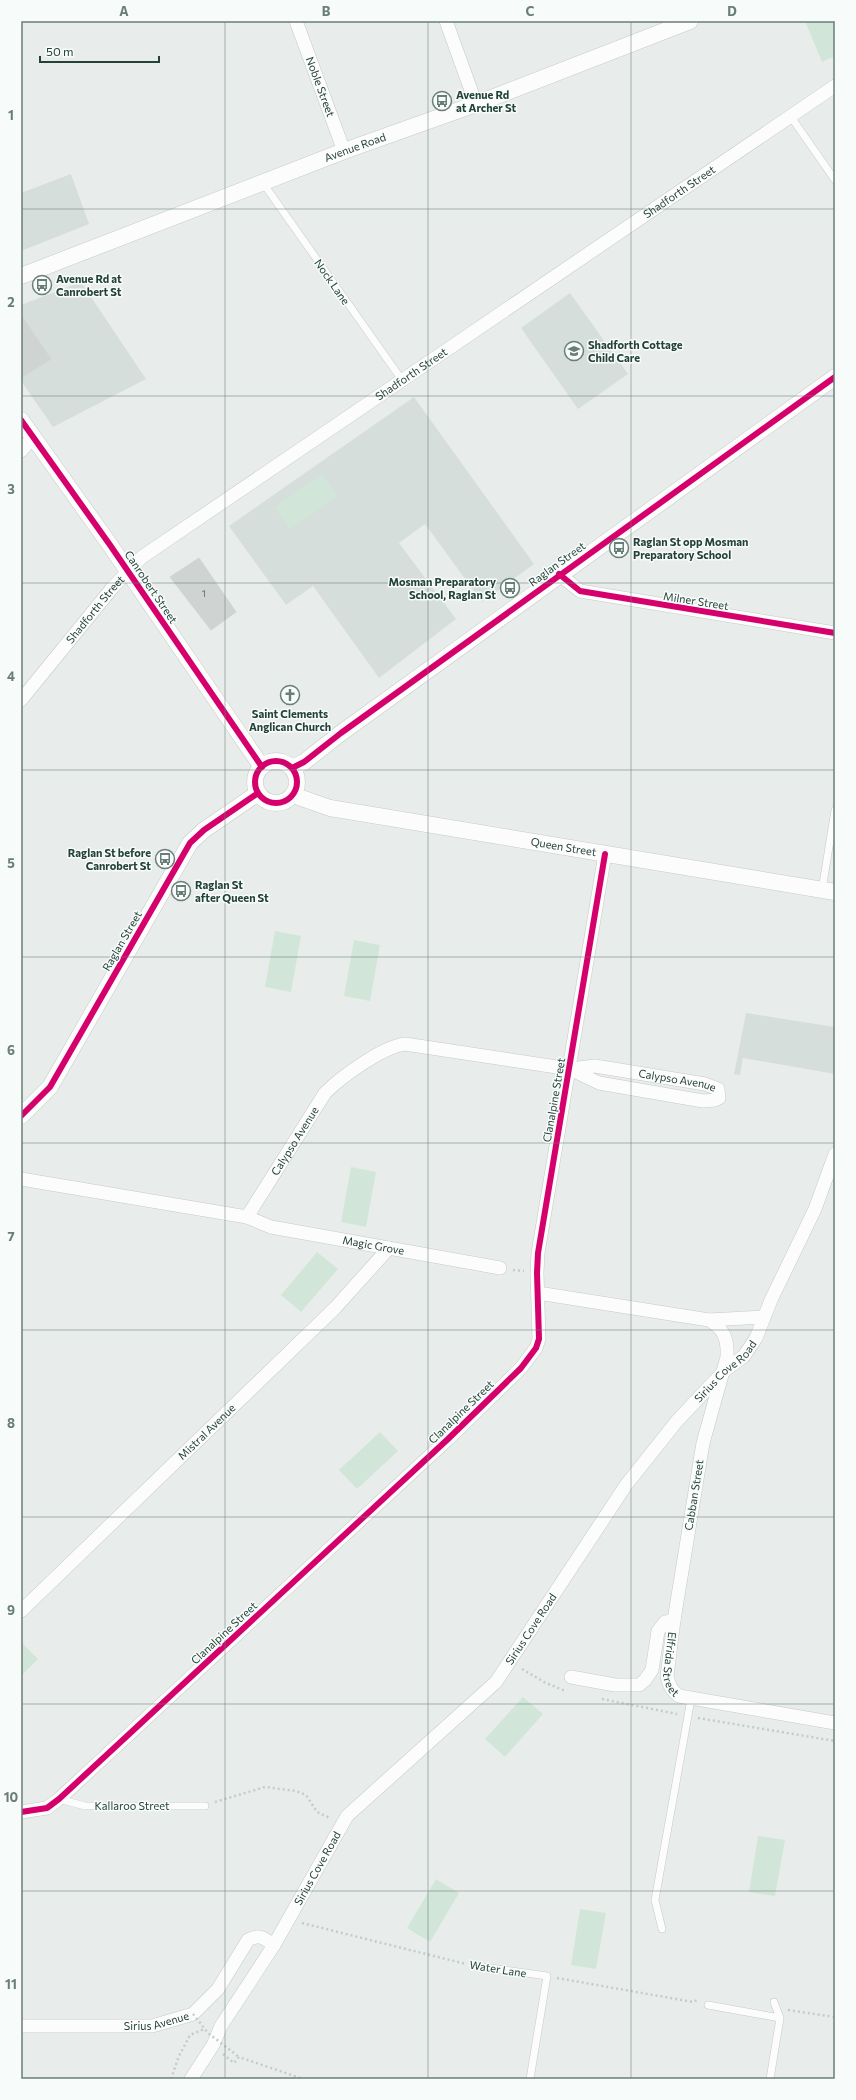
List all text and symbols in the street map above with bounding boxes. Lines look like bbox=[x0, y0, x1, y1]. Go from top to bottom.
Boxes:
text: A bbox=[119, 3, 129, 19]
text: B bbox=[322, 3, 331, 19]
text: C bbox=[526, 3, 535, 19]
text: D bbox=[727, 3, 737, 19]
scale bar bbox=[40, 38, 159, 64]
text: 50 m bbox=[46, 44, 74, 58]
street label: Noble Street bbox=[304, 55, 338, 119]
place label: Avenue Rd at Archer St bbox=[456, 88, 516, 114]
bus stop icon: Avenue Rd at Archer St bbox=[431, 90, 453, 112]
text: 1 bbox=[8, 107, 14, 123]
street label: Avenue Road bbox=[322, 130, 387, 164]
street label: Shadforth Street bbox=[641, 162, 718, 220]
street label: Nock Lane bbox=[312, 256, 353, 307]
place label: Avenue Rd at Canrobert St bbox=[56, 272, 122, 298]
bus stop icon: Avenue Rd at Canrobert St bbox=[31, 274, 53, 296]
text: 2 bbox=[7, 294, 15, 310]
place label: Shadforth Cottage Child Care bbox=[588, 338, 683, 364]
school or university icon: Shadforth Cottage Child Care bbox=[563, 340, 585, 362]
street label: Shadforth Street bbox=[373, 344, 450, 403]
text: 3 bbox=[7, 481, 15, 497]
place label: Raglan St opp Mosman Preparatory School bbox=[633, 535, 748, 561]
bus stop icon: Raglan St opp Mosman Preparatory School bbox=[608, 537, 630, 559]
street label: Raglan Street bbox=[526, 538, 588, 589]
street label: Canrobert Street bbox=[122, 548, 181, 626]
street label: Shadforth Street bbox=[63, 572, 127, 646]
place label: Mosman Preparatory School, Raglan St bbox=[388, 575, 496, 601]
bus stop icon: Mosman Preparatory School, Raglan St bbox=[499, 577, 521, 599]
house number: 1 bbox=[202, 588, 206, 599]
street label: Milner Street bbox=[663, 589, 730, 612]
text: 4 bbox=[7, 668, 15, 684]
church icon: Saint Clements Anglican Church bbox=[279, 684, 301, 706]
place label: Saint Clements Anglican Church bbox=[249, 707, 331, 733]
street label: Queen Street bbox=[530, 835, 598, 858]
place label: Raglan St before Canrobert St bbox=[68, 846, 151, 872]
bus stop icon: Raglan St before Canrobert St bbox=[154, 848, 176, 870]
text: 5 bbox=[7, 855, 15, 871]
place label: Raglan St after Queen St bbox=[195, 878, 269, 904]
bus stop icon: Raglan St after Queen St bbox=[170, 880, 192, 902]
street label: Raglan Street bbox=[99, 908, 144, 973]
text: 6 bbox=[7, 1042, 15, 1058]
street label: Clanalpine Street bbox=[540, 1056, 567, 1143]
street label: Calypso Avenue bbox=[638, 1066, 718, 1094]
street label: Calypso Avenue bbox=[268, 1104, 321, 1177]
text: 7 bbox=[7, 1228, 15, 1244]
street label: Magic Grove bbox=[342, 1233, 406, 1257]
street label: Sirius Cove Road bbox=[691, 1338, 759, 1405]
street label: Clanalpine Street bbox=[425, 1377, 496, 1446]
street label: Mistral Avenue bbox=[175, 1401, 238, 1462]
text: 8 bbox=[7, 1415, 15, 1431]
street label: Cabban Street bbox=[681, 1458, 706, 1531]
street label: Sirius Cove Road bbox=[502, 1591, 559, 1667]
street label: Clanalpine Street bbox=[188, 1598, 260, 1667]
text: 9 bbox=[7, 1602, 15, 1618]
street label: Elfrida Street bbox=[661, 1631, 682, 1699]
text: 10 bbox=[4, 1789, 19, 1805]
street label: Kallaroo Street bbox=[94, 1799, 170, 1812]
street label: Sirius Cove Road bbox=[291, 1829, 343, 1907]
street label: Water Lane bbox=[469, 1958, 528, 1979]
text: 11 bbox=[5, 1976, 17, 1992]
street label: Sirius Avenue bbox=[124, 2008, 191, 2032]

